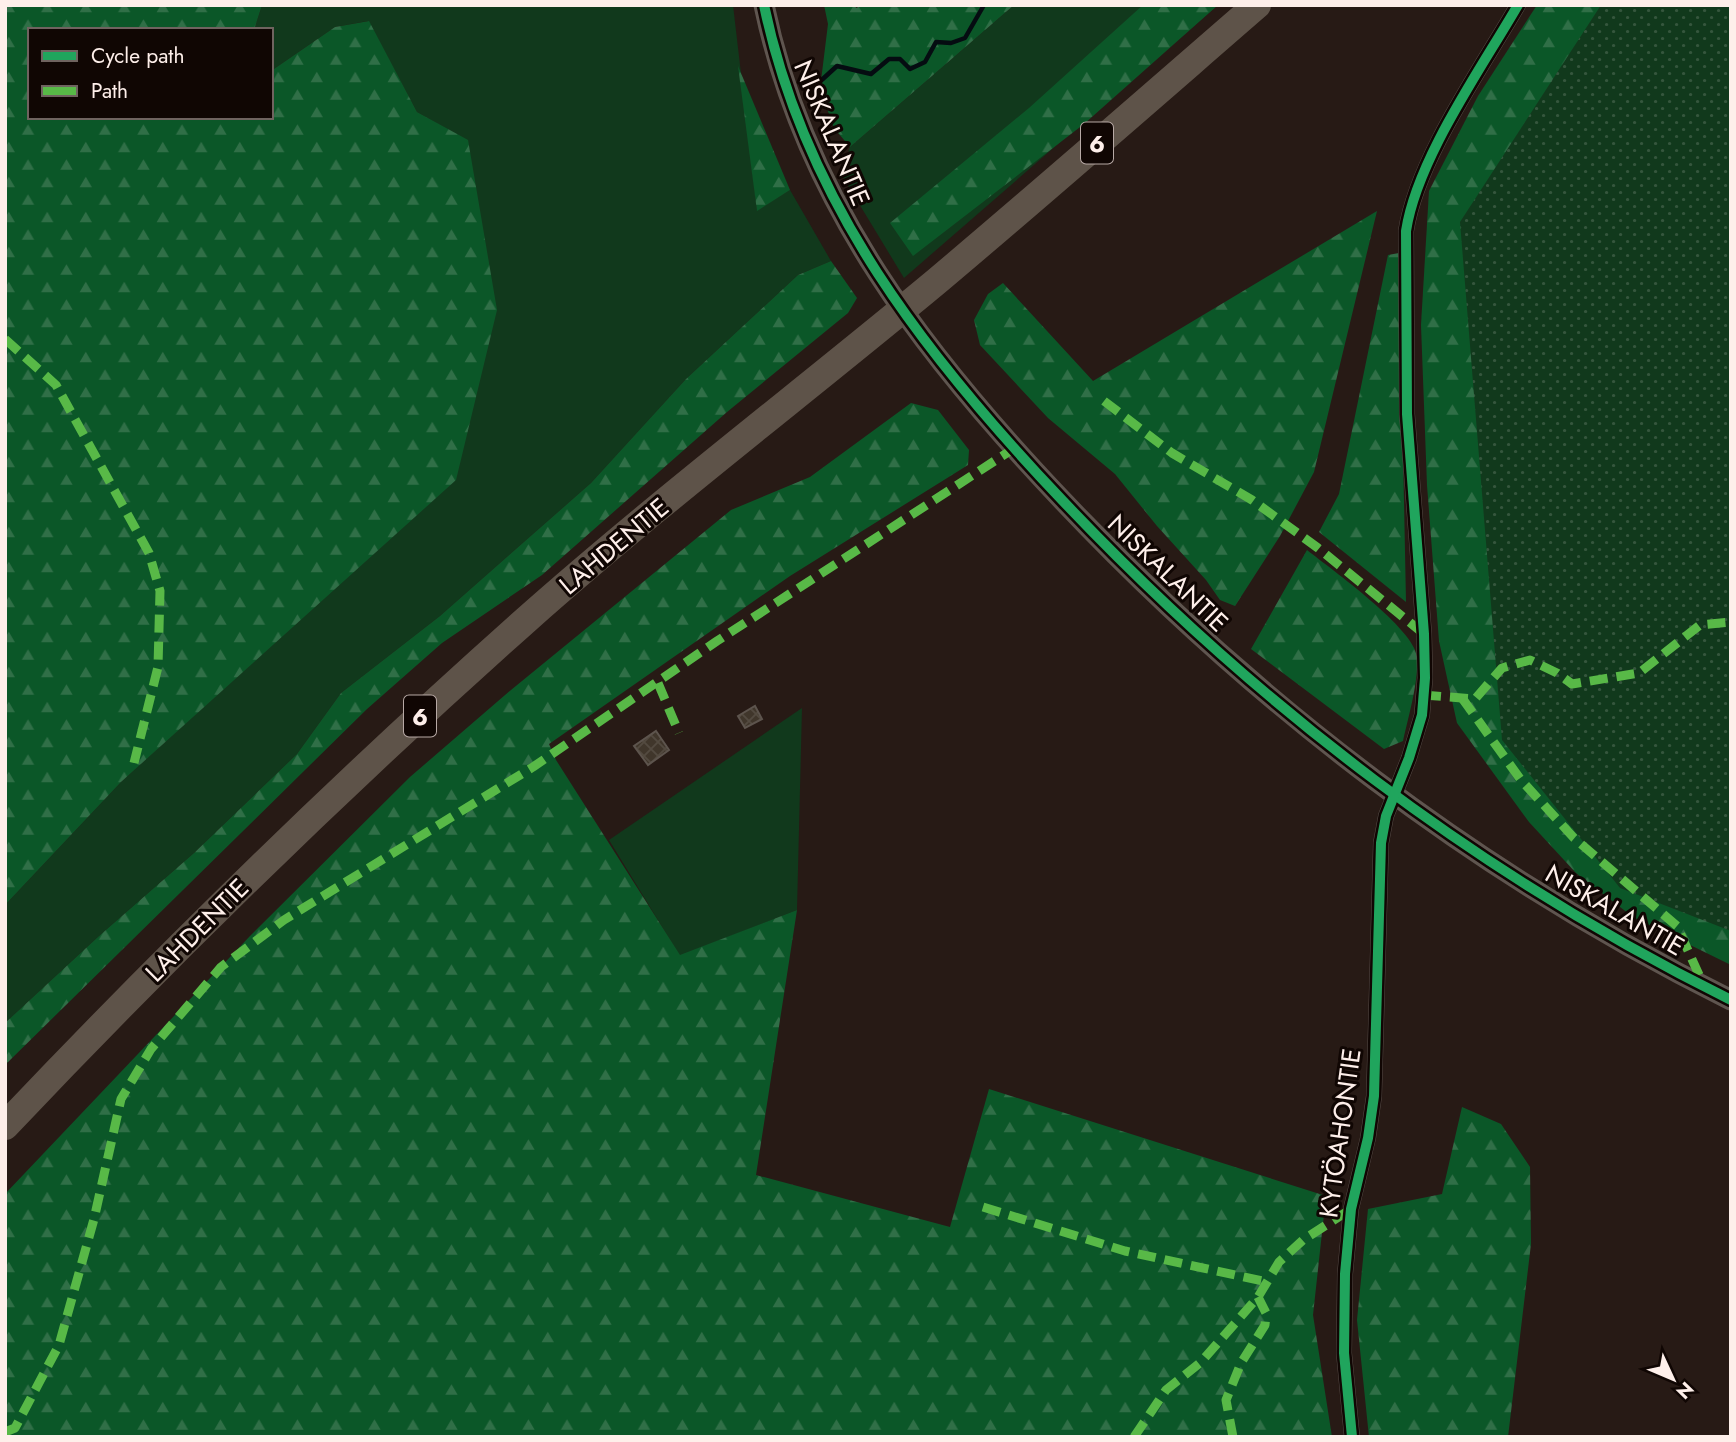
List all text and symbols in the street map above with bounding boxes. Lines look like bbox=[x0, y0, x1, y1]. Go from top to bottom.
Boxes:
legend bbox=[28, 28, 273, 119]
text: Cycle path bbox=[91, 41, 184, 71]
street label: NISKALANTIE bbox=[784, 54, 880, 212]
text: Path bbox=[91, 76, 128, 106]
road number: 6 bbox=[1081, 122, 1113, 163]
street label: LAHDENTIE bbox=[551, 489, 677, 603]
street label: NISKALANTIE bbox=[1099, 505, 1237, 641]
road number: 6 bbox=[404, 696, 436, 736]
street label: NISKALANTIE bbox=[1538, 855, 1692, 965]
street label: LAHDENTIE bbox=[136, 869, 258, 991]
street label: KYTÖAHONTIE bbox=[1309, 1046, 1371, 1220]
north arrow bbox=[1638, 1344, 1708, 1414]
text: N bbox=[1670, 1376, 1700, 1405]

